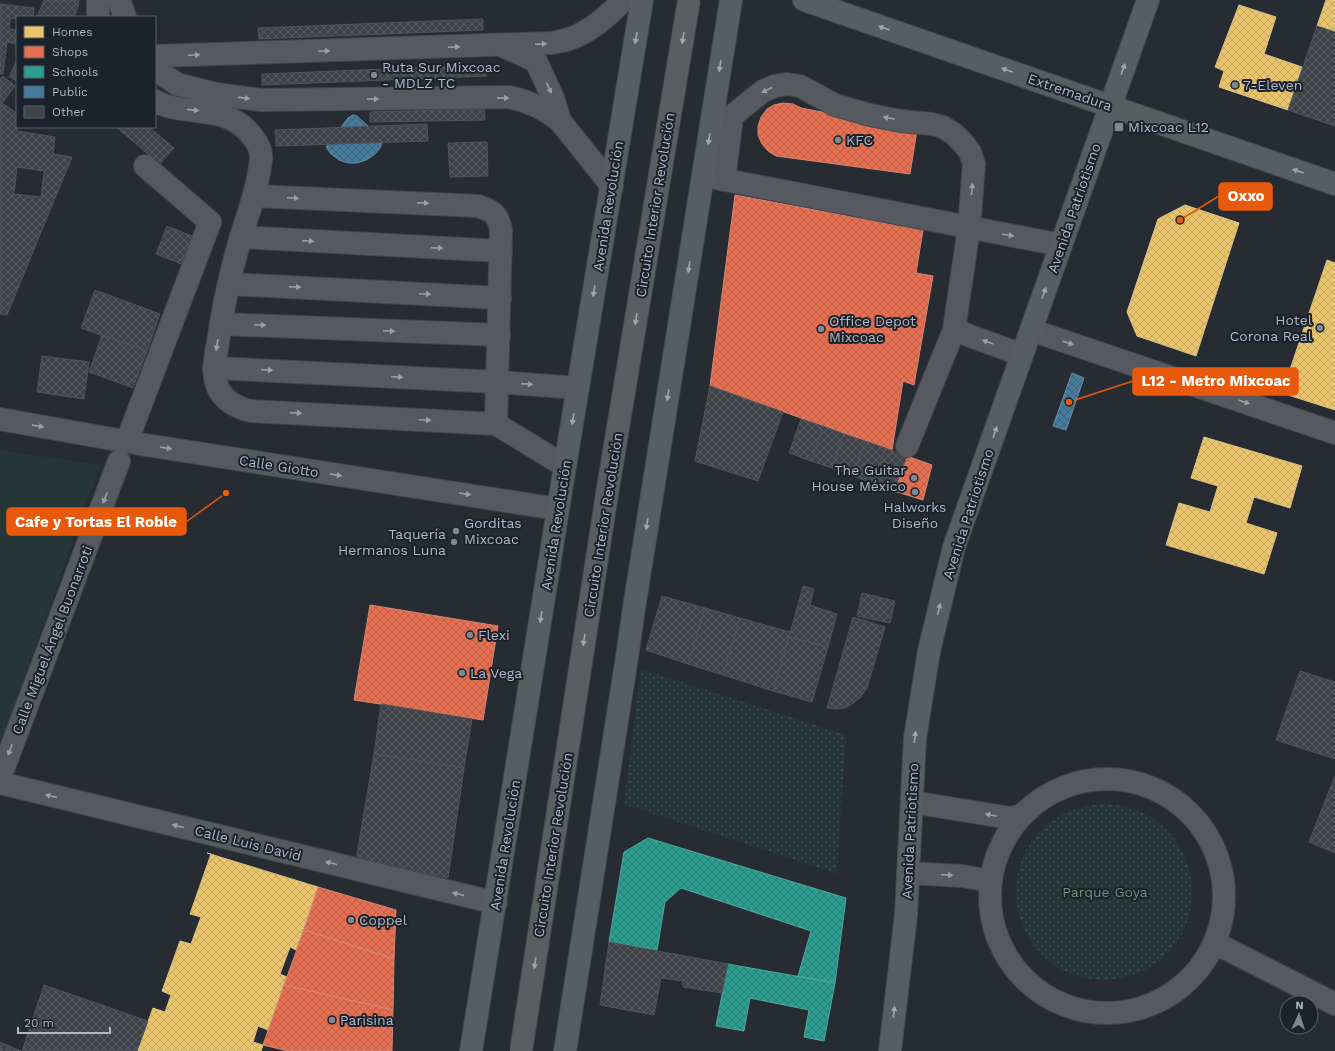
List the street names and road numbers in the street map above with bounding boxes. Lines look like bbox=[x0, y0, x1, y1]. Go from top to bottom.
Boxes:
street label: Extremadura bbox=[1026, 70, 1114, 114]
street label: Circuito Interior Revolución bbox=[632, 111, 678, 299]
street label: Avenida Revolución bbox=[590, 140, 626, 272]
street label: Avenida Patriotismo bbox=[1044, 141, 1104, 275]
street label: Circuito Interior Revolución bbox=[580, 431, 626, 619]
street label: Avenida Patriotismo bbox=[939, 447, 997, 581]
street label: Calle Giotto bbox=[238, 452, 320, 480]
street label: Avenida Revolución bbox=[538, 459, 574, 591]
street label: Calle Miguel Ángel Buonarroti bbox=[9, 543, 95, 737]
street label: Circuito Interior Revolución bbox=[530, 751, 576, 939]
street label: Avenida Patriotismo bbox=[898, 763, 922, 899]
street label: Avenida Revolución bbox=[487, 779, 523, 911]
street label: Calle Luis David bbox=[193, 822, 303, 864]

